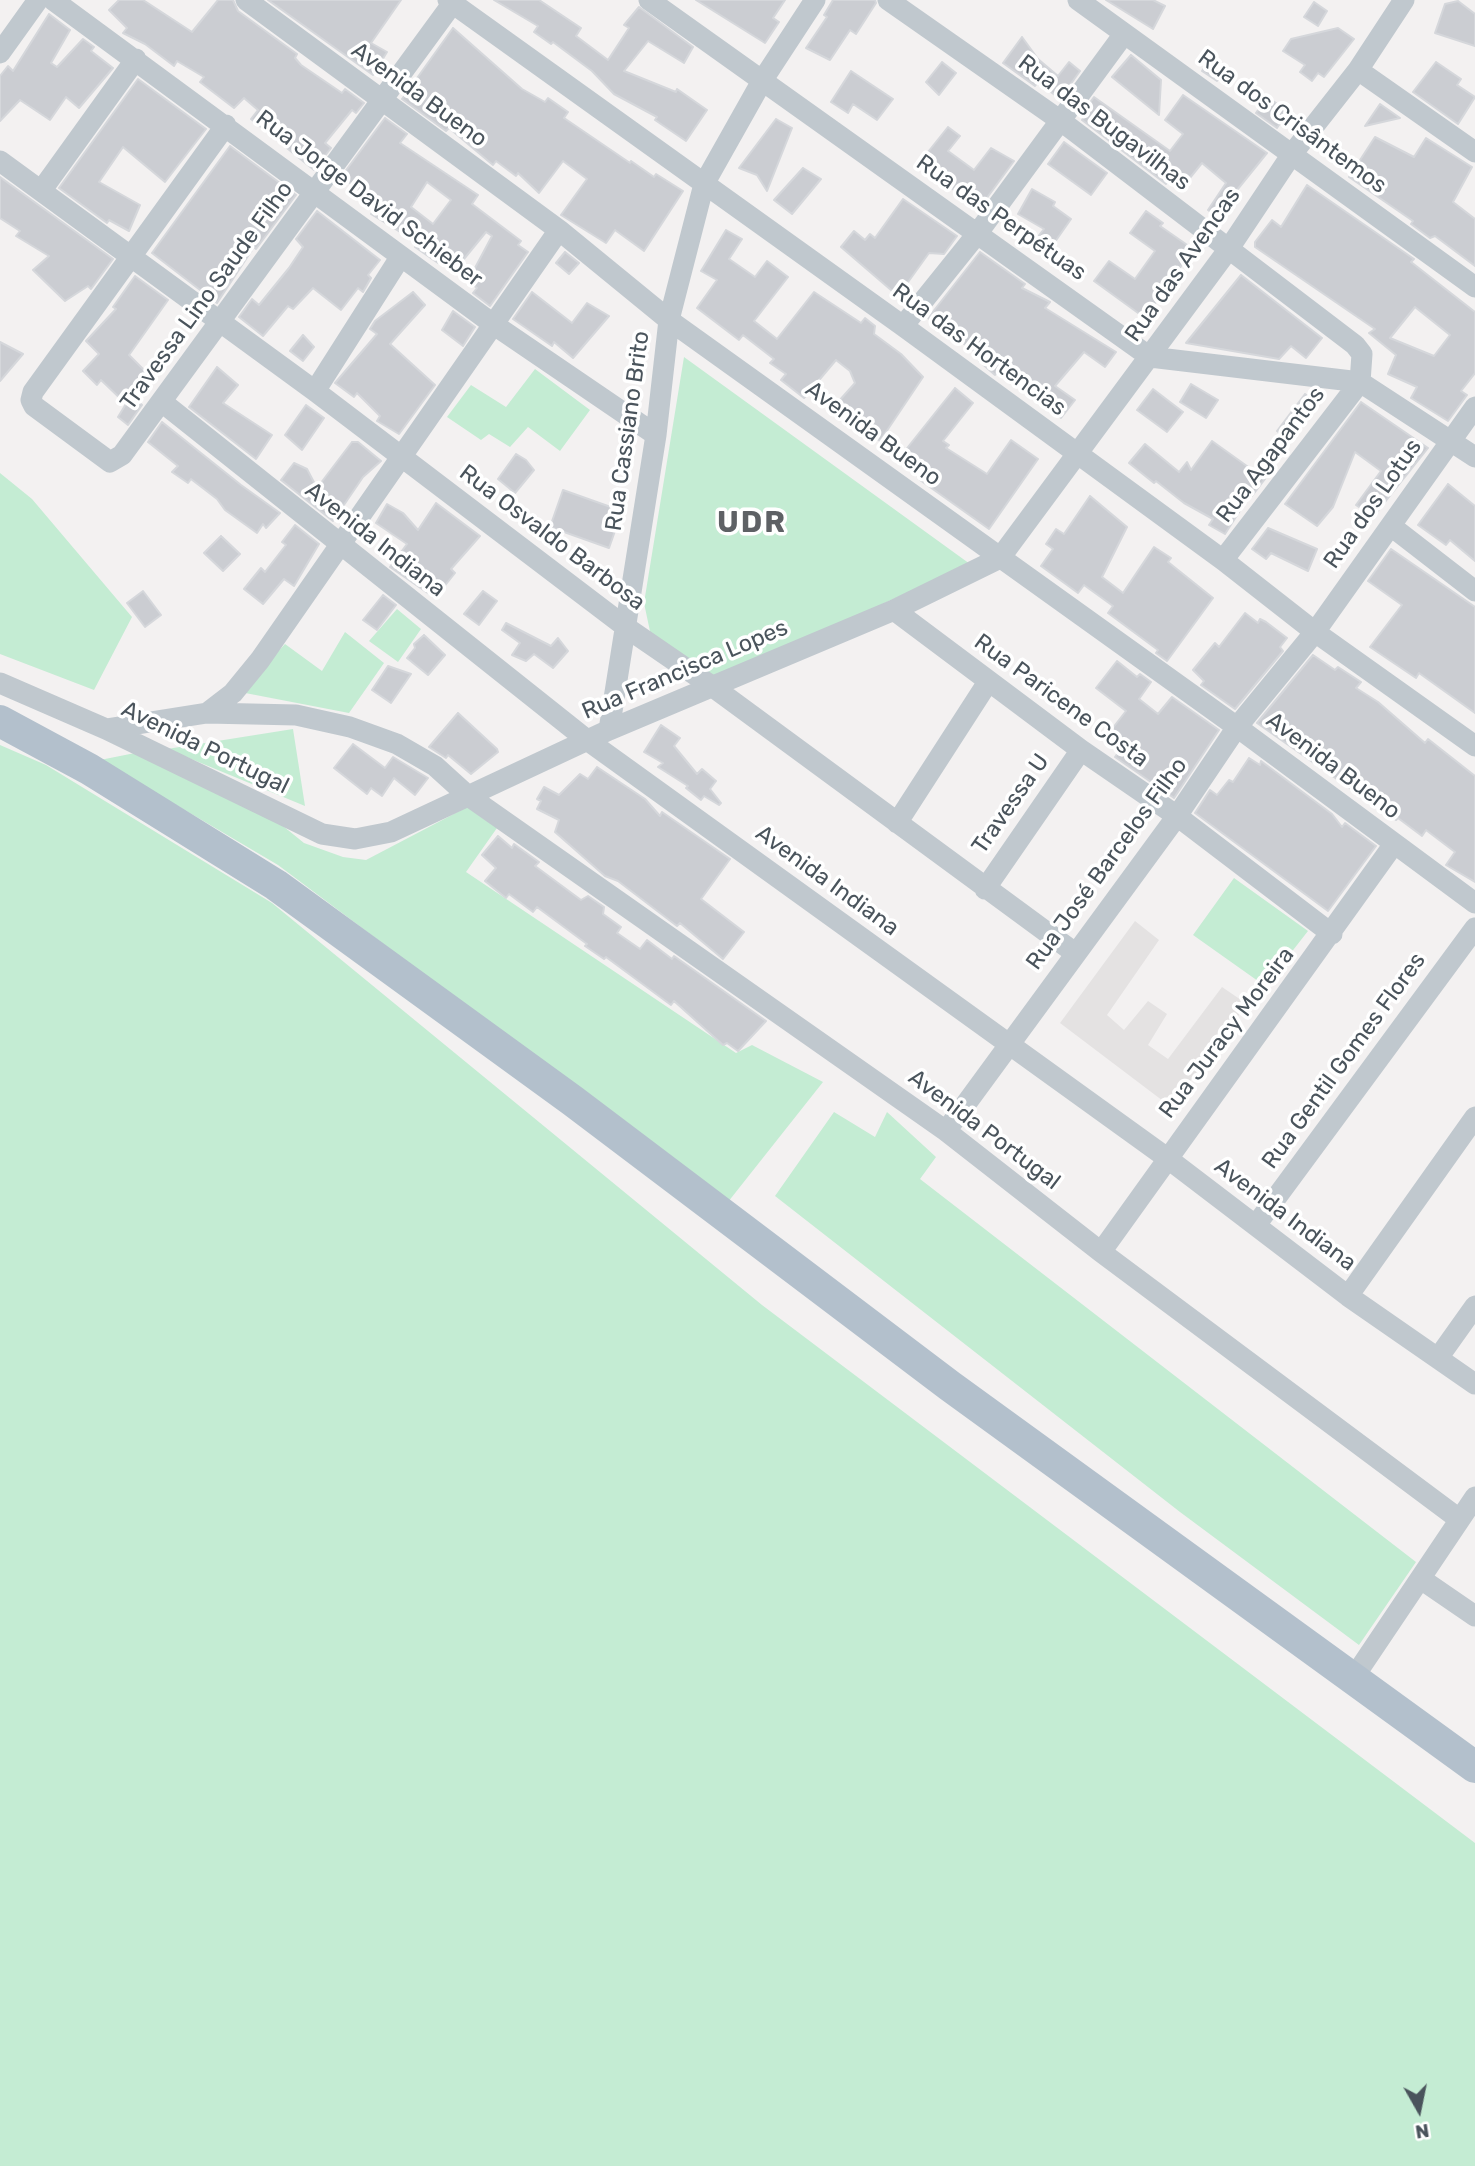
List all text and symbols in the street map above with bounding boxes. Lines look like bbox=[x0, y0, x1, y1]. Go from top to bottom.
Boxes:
street label: Avenida Bueno bbox=[346, 37, 492, 153]
street label: Rua dos Crisântemos bbox=[1192, 44, 1392, 200]
street label: Rua das Bugavilhas bbox=[1012, 49, 1196, 197]
street label: Rua Jorge David Schieber bbox=[250, 105, 488, 293]
street label: Rua das Perpétuas bbox=[911, 149, 1091, 287]
street label: Travessa Lino Saude Filho bbox=[115, 176, 299, 416]
street label: Rua das Avencas bbox=[1120, 183, 1246, 347]
street label: Rua das Hortencias bbox=[887, 278, 1071, 422]
street label: Rua Cassiano Brito bbox=[600, 329, 656, 533]
street label: Avenida Bueno bbox=[800, 376, 946, 492]
street label: Rua Agapantos bbox=[1211, 382, 1331, 528]
street label: Rua dos Lotus bbox=[1318, 434, 1428, 574]
street label: Rua Osvaldo Barbosa bbox=[454, 459, 650, 617]
street label: Avenida Indiana bbox=[299, 477, 451, 603]
district label: UDR bbox=[717, 505, 787, 541]
street label: Rua Francisca Lopes bbox=[578, 614, 792, 726]
street label: Rua Paricene Costa bbox=[968, 628, 1154, 774]
street label: Avenida Portugal bbox=[117, 696, 293, 800]
street label: Avenida Bueno bbox=[1261, 707, 1405, 825]
street label: Travessa U bbox=[967, 749, 1055, 859]
street label: Rua José Barcelos Filho bbox=[1021, 753, 1193, 975]
street label: Avenida Indiana bbox=[750, 820, 904, 942]
street label: Rua Juracy Moreira bbox=[1154, 942, 1300, 1124]
street label: Rua Gentil Gomes Flores bbox=[1256, 948, 1432, 1174]
street label: Avenida Portugal bbox=[903, 1064, 1065, 1196]
street label: Avenida Indiana bbox=[1209, 1153, 1361, 1277]
north arrow bbox=[1384, 2075, 1454, 2145]
text: N bbox=[1414, 2119, 1431, 2144]

